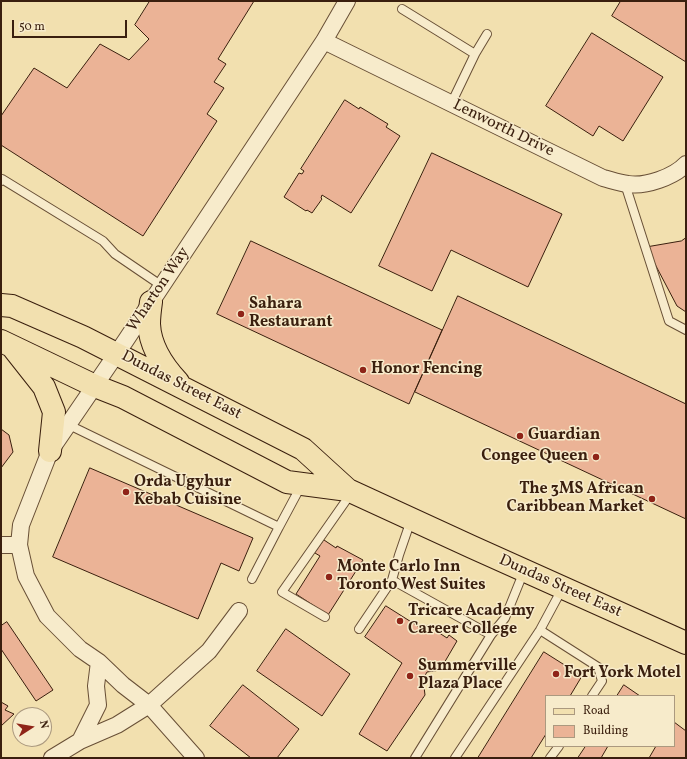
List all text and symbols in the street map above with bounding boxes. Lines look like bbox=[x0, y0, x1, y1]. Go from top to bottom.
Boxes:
scale bar bbox=[14, 12, 129, 38]
text: 50 m bbox=[19, 19, 45, 35]
street label: Lenworth Drive bbox=[449, 96, 557, 162]
street label: Wharton Way bbox=[124, 244, 194, 336]
place label: Sahara Restaurant bbox=[249, 295, 333, 333]
marker: Sahara Restaurant bbox=[236, 309, 246, 319]
street label: Dundas Street East bbox=[118, 347, 244, 425]
place label: Honor Fencing bbox=[371, 360, 482, 380]
marker: Honor Fencing bbox=[358, 365, 368, 375]
place label: Guardian bbox=[528, 426, 600, 446]
marker: Guardian bbox=[515, 431, 525, 441]
place label: Congee Queen bbox=[481, 447, 588, 467]
marker: Congee Queen bbox=[591, 452, 601, 462]
place label: Orda Ugyhur Kebab Cuisine bbox=[134, 473, 241, 511]
place label: The 3MS African Caribbean Market bbox=[507, 480, 644, 518]
marker: Orda Ugyhur Kebab Cuisine bbox=[121, 487, 131, 497]
marker: The 3MS African Caribbean Market bbox=[647, 494, 657, 504]
street label: Dundas Street East bbox=[496, 551, 624, 623]
place label: Monte Carlo Inn Toronto West Suites bbox=[337, 558, 486, 596]
marker: Monte Carlo Inn Toronto West Suites bbox=[324, 572, 334, 582]
place label: Tricare Academy Career College bbox=[408, 602, 534, 640]
marker: Tricare Academy Career College bbox=[395, 616, 405, 626]
place label: Summerville Plaza Place bbox=[418, 657, 517, 695]
place label: Fort York Motel bbox=[564, 664, 681, 684]
marker: Fort York Motel bbox=[551, 669, 561, 679]
marker: Summerville Plaza Place bbox=[405, 671, 415, 681]
legend bbox=[545, 695, 675, 747]
text: Road bbox=[583, 703, 610, 719]
north arrow bbox=[12, 707, 52, 747]
text: N bbox=[35, 719, 51, 730]
text: Building bbox=[583, 723, 628, 739]

